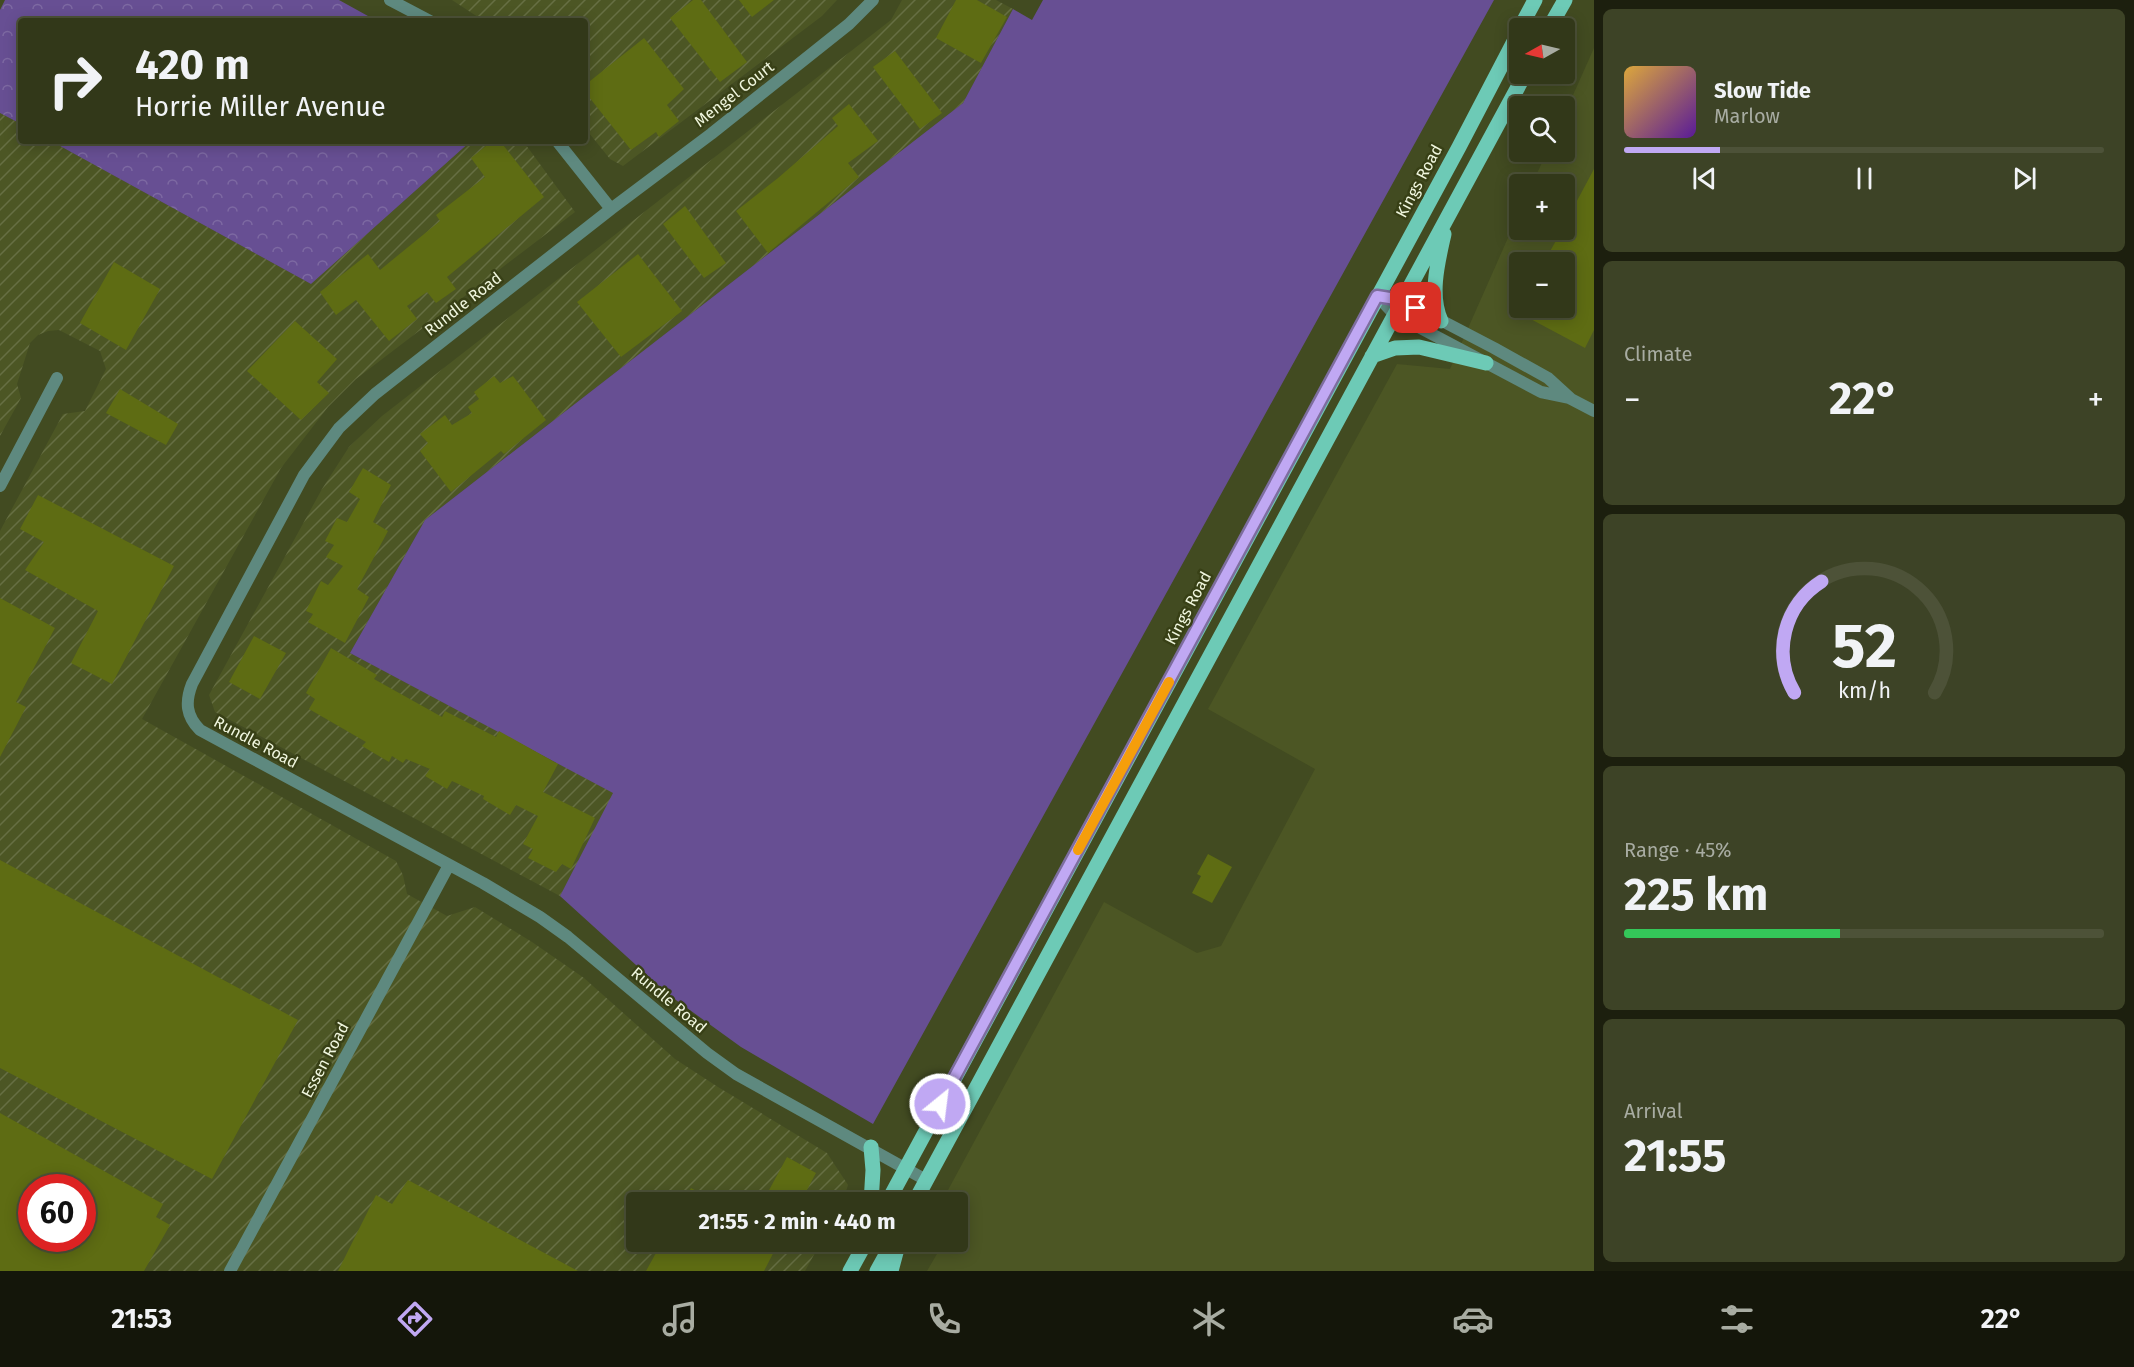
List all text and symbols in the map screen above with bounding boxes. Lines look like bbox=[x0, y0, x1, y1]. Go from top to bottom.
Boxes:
north arrow bbox=[1509, 18, 1575, 84]
map controls bbox=[1509, 18, 1575, 318]
text: 420 m bbox=[135, 40, 250, 90]
icon: right bbox=[36, 42, 114, 120]
street label: Mengel Court bbox=[691, 57, 778, 131]
text: Slow Tide bbox=[1714, 77, 1811, 104]
text: Horrie Miller Avenue bbox=[135, 91, 386, 123]
button: search bbox=[1509, 96, 1575, 162]
text: Marlow bbox=[1714, 104, 1780, 128]
street label: Kings Road bbox=[1392, 141, 1446, 221]
icon: previous bbox=[1688, 162, 1721, 195]
icon: pause bbox=[1848, 162, 1881, 195]
icon: next bbox=[2008, 162, 2041, 195]
button: + bbox=[1509, 174, 1575, 240]
button: − bbox=[1509, 252, 1575, 318]
street label: Rundle Road bbox=[421, 268, 505, 340]
pin bbox=[1390, 282, 1441, 333]
icon: arrive bbox=[1399, 291, 1432, 324]
text: Climate bbox=[1624, 342, 1692, 366]
text: 22° bbox=[1829, 372, 1899, 426]
text: − bbox=[1624, 380, 1641, 420]
text: + bbox=[2088, 380, 2104, 420]
street label: Kings Road bbox=[1161, 568, 1215, 648]
text: 52 bbox=[1832, 609, 1896, 684]
text: km/h bbox=[1837, 678, 1891, 704]
street label: Rundle Road bbox=[211, 712, 301, 772]
text: Range · 45% bbox=[1624, 838, 1731, 862]
text: 225 km bbox=[1624, 868, 1768, 922]
street label: Rundle Road bbox=[627, 963, 711, 1037]
street label: Essen Road bbox=[297, 1019, 353, 1101]
position arrow bbox=[908, 1072, 972, 1136]
text: Arrival bbox=[1624, 1099, 1683, 1123]
text: 21:55 bbox=[1624, 1129, 1726, 1183]
speed limit sign: 60 bbox=[18, 1174, 96, 1252]
text: 21:55 · 2 min · 440 m bbox=[698, 1208, 896, 1235]
icon: directions bbox=[394, 1298, 436, 1340]
icon: music bbox=[659, 1298, 701, 1340]
icon: phone bbox=[923, 1298, 965, 1340]
icon: climate bbox=[1188, 1298, 1230, 1340]
icon: car bbox=[1452, 1298, 1494, 1340]
icon: filters bbox=[1716, 1298, 1758, 1340]
text: 21:53 bbox=[111, 1303, 172, 1335]
text: 22° bbox=[1981, 1303, 2023, 1335]

